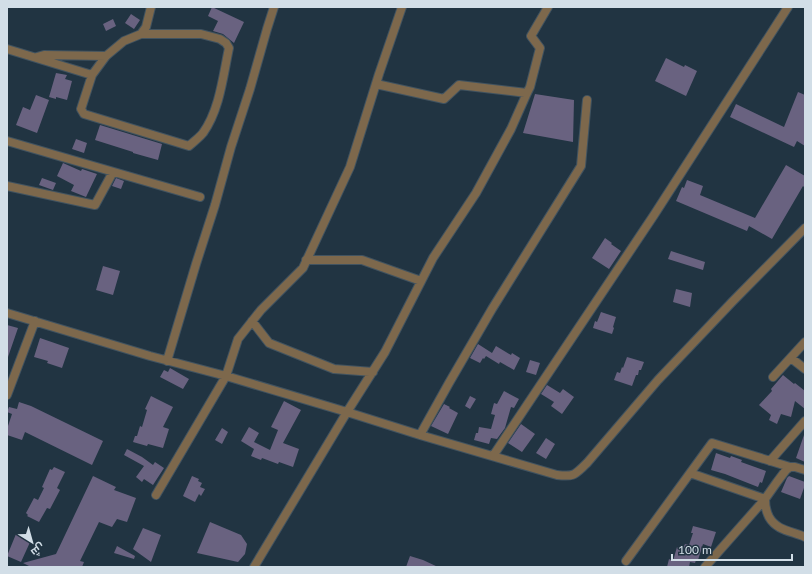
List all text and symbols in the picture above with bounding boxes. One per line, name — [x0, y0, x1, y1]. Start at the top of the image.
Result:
north arrow — [12, 522, 52, 562]
scale bar — [672, 536, 792, 562]
text: ش — [28, 540, 48, 560]
text: 100 m — [678, 542, 712, 557]

